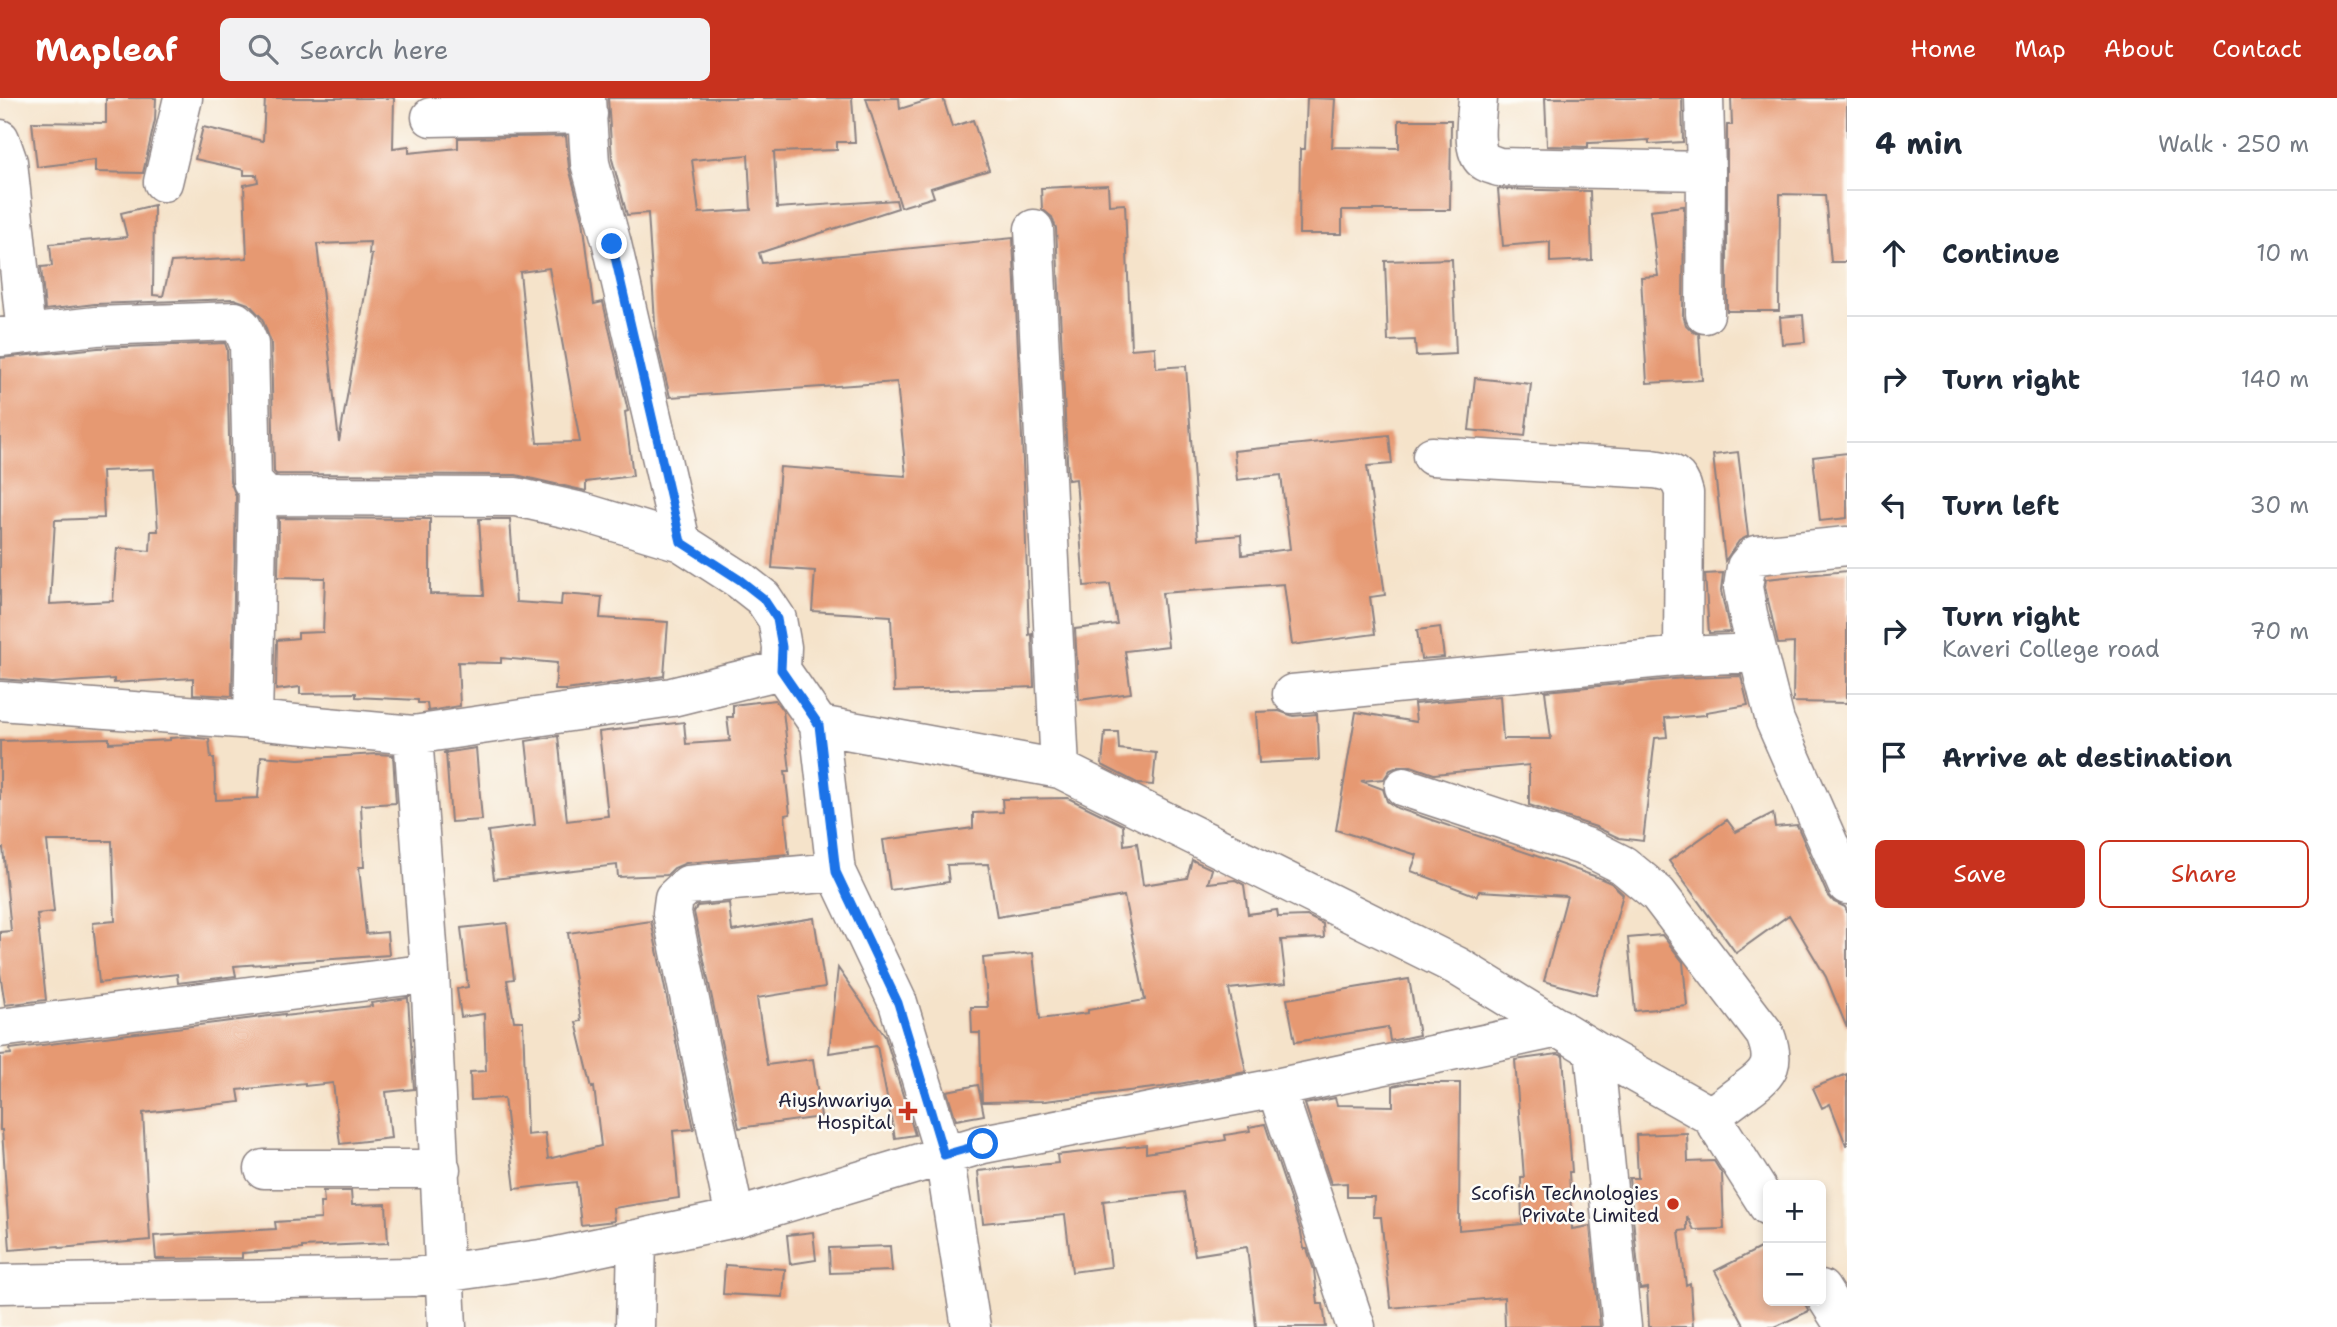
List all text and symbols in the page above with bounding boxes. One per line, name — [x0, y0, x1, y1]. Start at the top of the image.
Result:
search box — [220, 18, 710, 81]
text: Mapleaf — [35, 27, 178, 72]
icon: search — [244, 30, 282, 68]
text: Search here — [300, 32, 448, 67]
text: Home — [1910, 33, 1976, 65]
text: Map — [2014, 33, 2066, 65]
text: About — [2104, 33, 2174, 65]
text: Contact — [2212, 33, 2302, 65]
text: 4 min — [1875, 123, 1962, 164]
text: Walk · 250 m — [2158, 129, 2309, 159]
route end — [596, 228, 627, 259]
icon: ahead — [1875, 234, 1913, 272]
text: Continue — [1942, 236, 2060, 271]
text: 10 m — [2256, 238, 2309, 268]
icon: right — [1875, 360, 1913, 398]
text: Turn right — [1942, 362, 2080, 397]
text: 140 m — [2241, 364, 2309, 394]
icon: left — [1875, 486, 1913, 524]
text: Turn left — [1942, 488, 2059, 523]
text: 30 m — [2250, 490, 2309, 520]
text: Turn right — [1942, 599, 2080, 634]
icon: right — [1875, 612, 1913, 650]
text: 70 m — [2250, 616, 2309, 646]
text: Kaveri College road — [1942, 634, 2160, 664]
icon: arrive — [1875, 738, 1913, 776]
text: Arrive at destination — [1942, 740, 2232, 775]
button: Save — [1875, 840, 2085, 908]
button: Share — [2099, 840, 2309, 908]
place label: Aiyshwariya Hospital — [778, 1088, 892, 1135]
marker: Aiyshwariya Hospital — [898, 1101, 918, 1121]
route start — [967, 1128, 998, 1159]
map controls — [1763, 1180, 1826, 1306]
button: + — [1763, 1180, 1826, 1243]
place label: Scofish Technologies Private Limited — [1471, 1181, 1659, 1228]
marker: Scofish Technologies Private Limited — [1665, 1196, 1681, 1212]
button: − — [1763, 1243, 1826, 1306]

